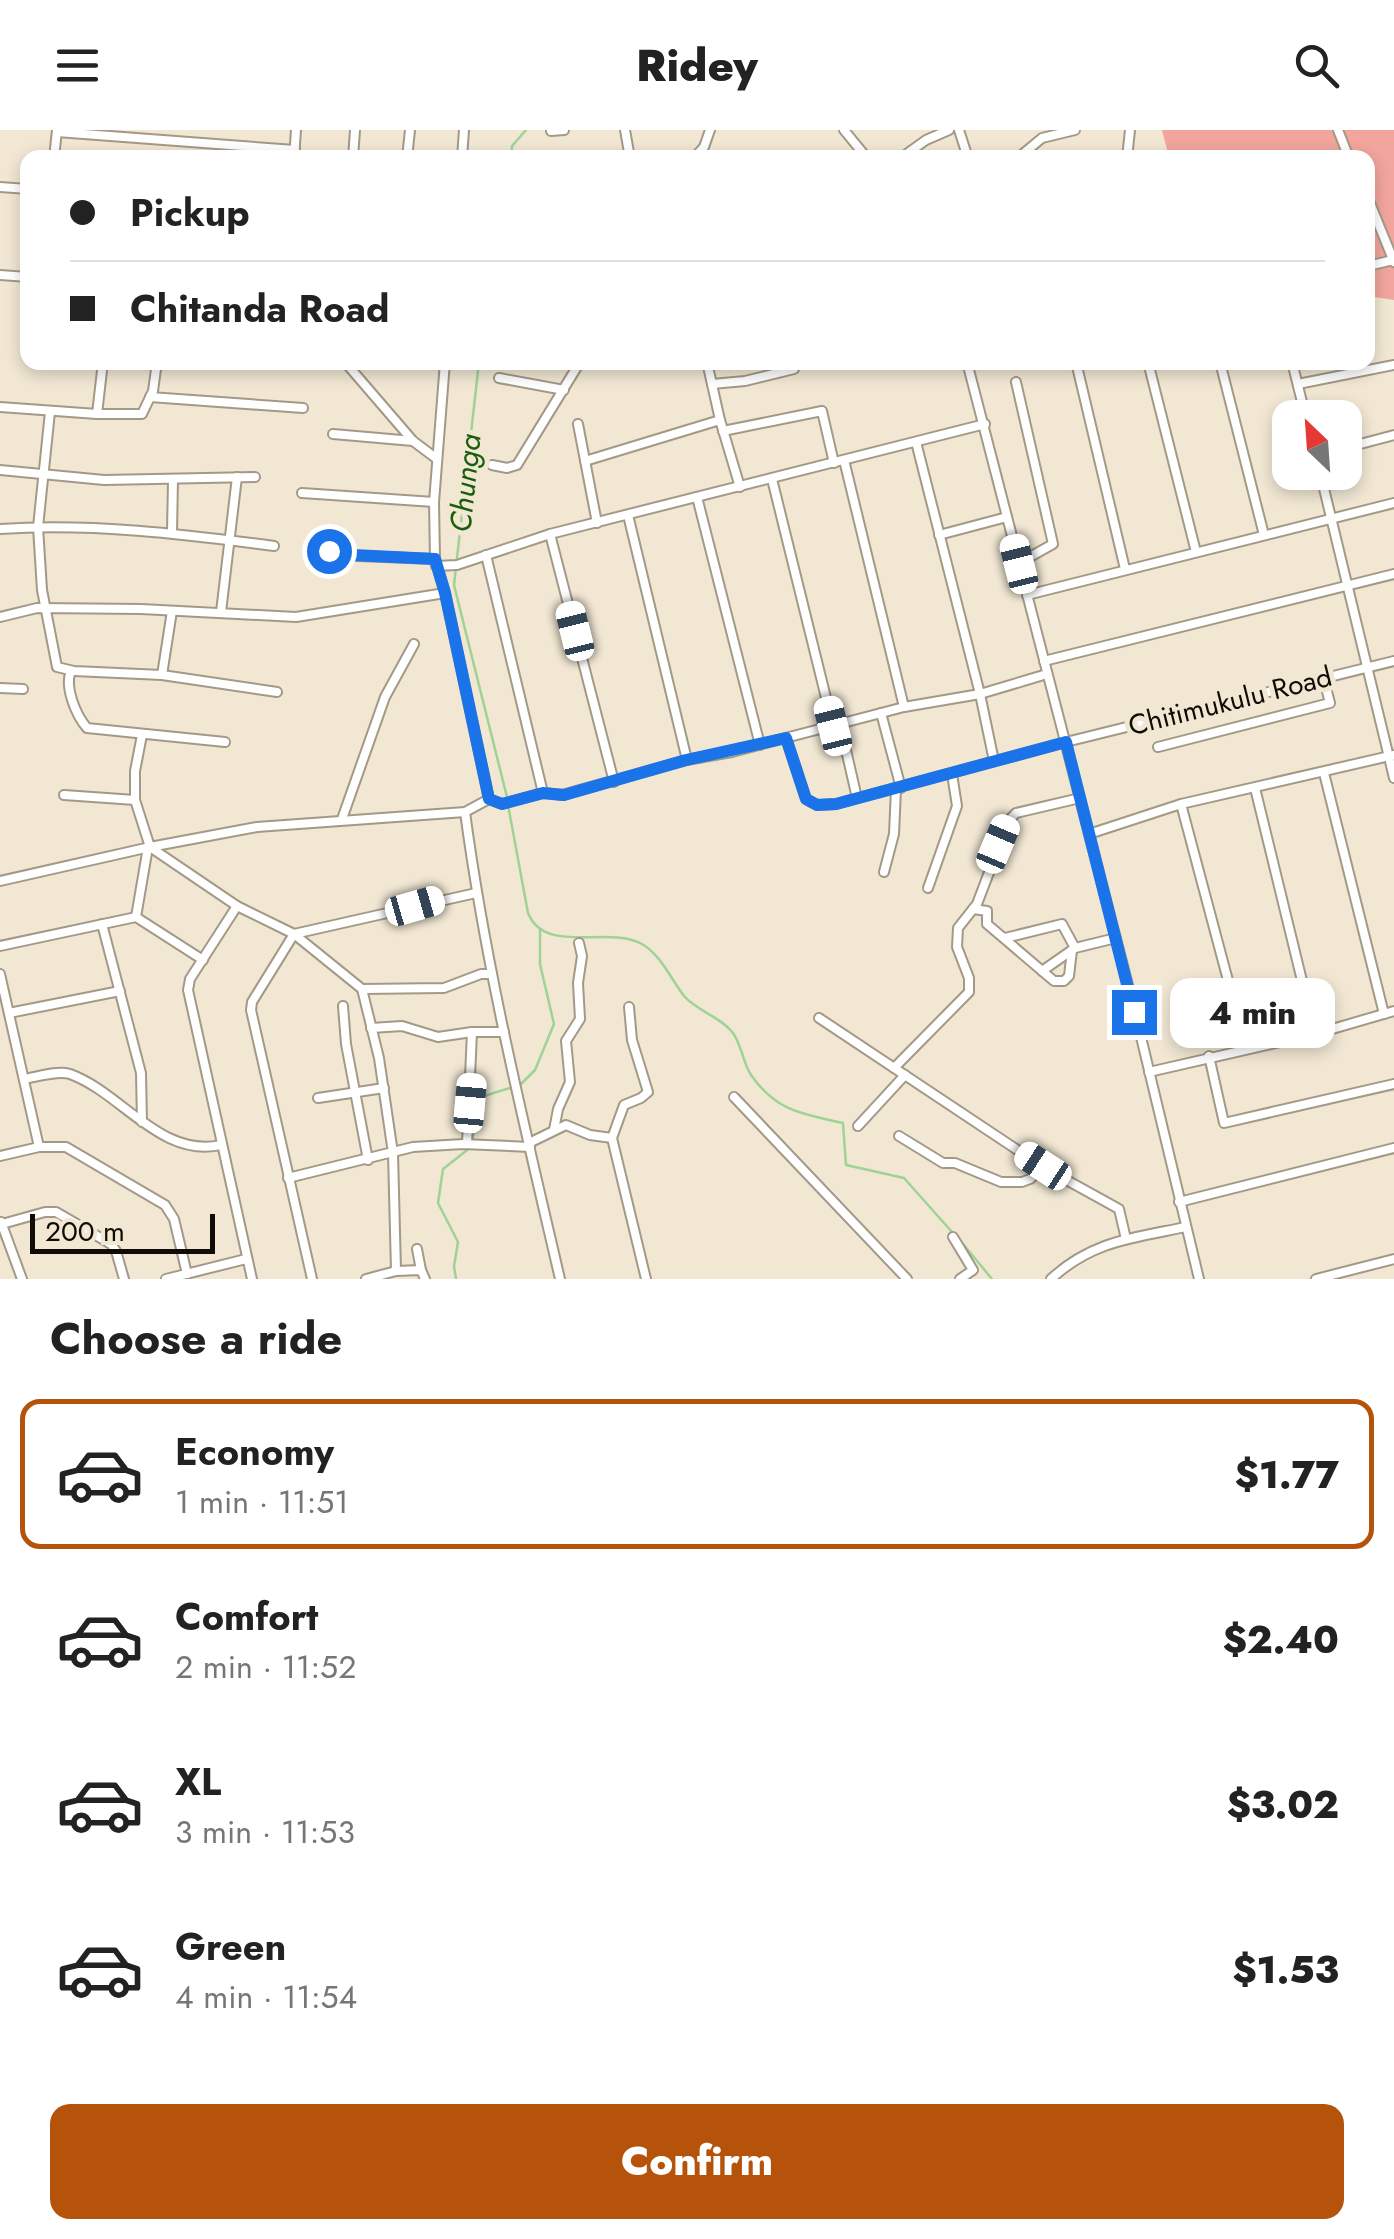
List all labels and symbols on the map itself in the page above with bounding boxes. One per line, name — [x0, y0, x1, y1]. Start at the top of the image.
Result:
north arrow — [1272, 400, 1362, 490]
water label: Chunga — [438, 431, 492, 534]
route start — [307, 529, 352, 574]
car — [997, 531, 1041, 597]
car — [553, 598, 597, 664]
street label: Chitimukulu Road — [1124, 656, 1336, 746]
car — [811, 693, 855, 759]
car — [972, 811, 1024, 877]
car — [382, 883, 448, 929]
callout: 4 min — [1169, 977, 1334, 1047]
route end — [1112, 990, 1157, 1035]
car — [452, 1072, 488, 1134]
car — [1010, 1137, 1076, 1195]
scale bar — [30, 1209, 215, 1254]

